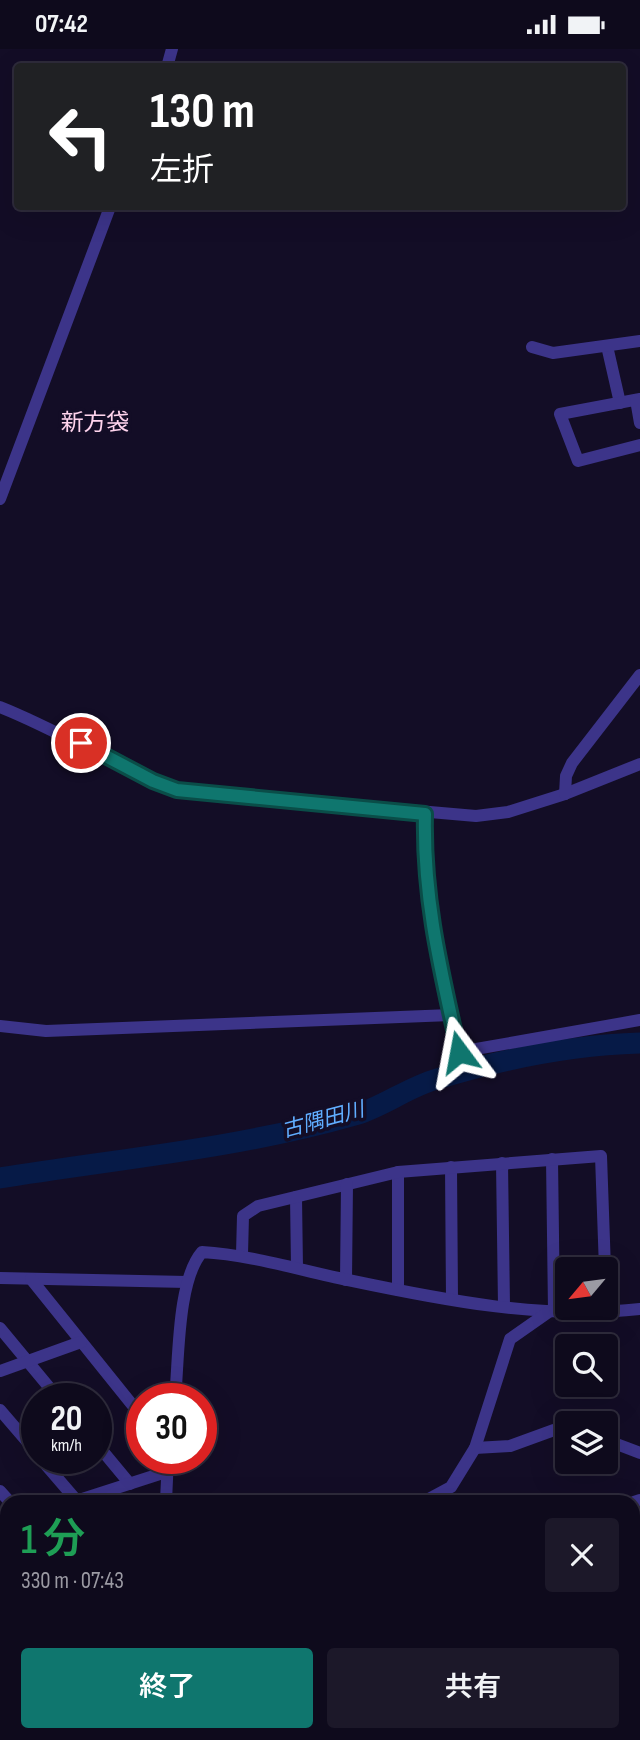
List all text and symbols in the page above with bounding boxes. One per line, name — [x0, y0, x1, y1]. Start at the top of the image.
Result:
text: 07:42 — [35, 9, 88, 40]
text: 130 m — [150, 83, 255, 142]
icon: left — [35, 91, 126, 182]
text: 左折 — [150, 151, 214, 190]
district label: 新方袋 — [61, 409, 130, 437]
pin — [51, 713, 111, 773]
icon: arrive — [62, 724, 100, 762]
position arrow — [422, 1015, 496, 1089]
water label: 古隅田川 — [279, 1097, 369, 1143]
north arrow — [555, 1257, 618, 1319]
map controls — [555, 1257, 618, 1474]
button: search — [555, 1334, 618, 1397]
speed limit sign: 30 — [126, 1383, 217, 1474]
text: 20 — [51, 1398, 83, 1441]
button: layers — [555, 1411, 618, 1474]
text: km/h — [51, 1435, 82, 1456]
text: 1 分 — [21, 1515, 85, 1566]
button: close — [545, 1518, 619, 1592]
text: 330 m · 07:43 — [21, 1567, 124, 1595]
button: 終了 — [21, 1648, 313, 1728]
button: 共有 — [327, 1648, 619, 1728]

